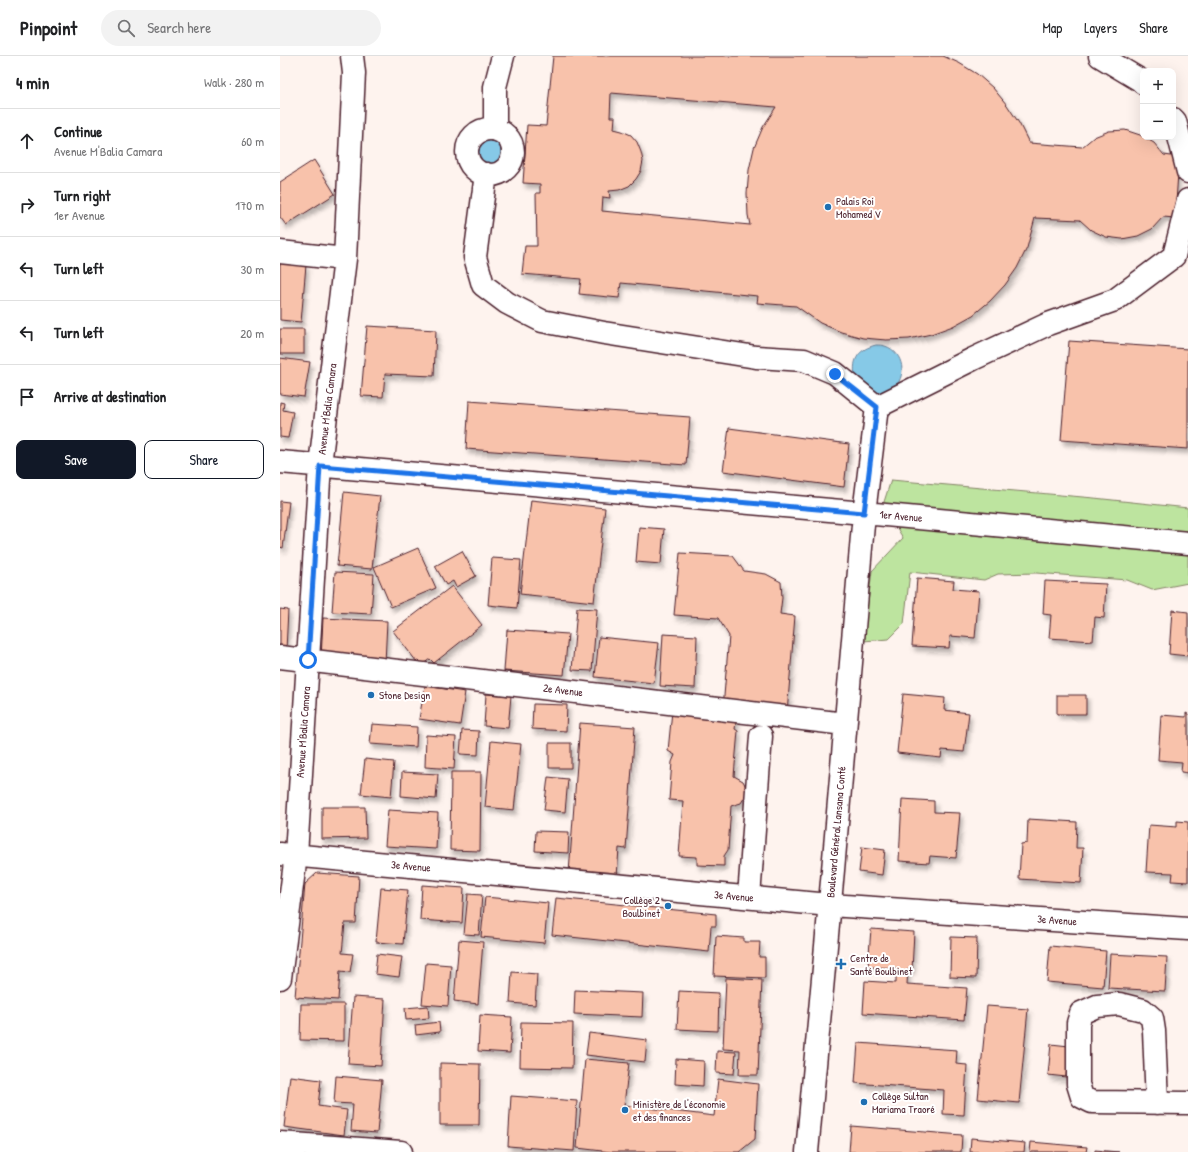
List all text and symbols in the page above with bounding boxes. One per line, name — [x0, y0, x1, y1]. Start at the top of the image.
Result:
search box — [101, 10, 381, 46]
text: Pinpoint — [20, 15, 77, 41]
icon: search — [115, 17, 137, 39]
text: Search here — [147, 17, 211, 38]
text: Map — [1042, 18, 1062, 37]
text: Layers — [1084, 18, 1117, 37]
text: Share — [1139, 18, 1168, 37]
map controls — [1140, 68, 1176, 140]
button: + — [1140, 68, 1176, 104]
text: 4 min — [16, 71, 49, 94]
text: Walk · 280 m — [204, 73, 264, 91]
button: − — [1140, 104, 1176, 140]
text: Continue — [54, 121, 102, 142]
icon: ahead — [16, 130, 38, 152]
text: 60 m — [241, 132, 264, 150]
text: Avenue M'Balia Camara — [54, 142, 162, 160]
text: Turn right — [54, 185, 110, 206]
icon: right — [16, 194, 38, 216]
place label: Palais Roi Mohamed V — [836, 194, 882, 221]
text: 170 m — [235, 196, 264, 214]
marker: Palais Roi Mohamed V — [823, 202, 833, 212]
text: 1er Avenue — [54, 206, 105, 224]
icon: left — [16, 258, 38, 280]
text: Turn left — [54, 258, 104, 279]
text: 30 m — [241, 260, 264, 278]
icon: left — [16, 322, 38, 344]
text: Turn left — [54, 322, 104, 343]
text: 20 m — [240, 324, 264, 342]
street label: Avenue M'Balia Camara — [314, 362, 340, 455]
route end — [826, 365, 844, 383]
icon: arrive — [16, 386, 38, 408]
text: Arrive at destination — [54, 386, 166, 407]
button: Save — [16, 440, 136, 479]
button: Share — [144, 440, 264, 479]
street label: 1er Avenue — [879, 507, 924, 525]
route start — [299, 651, 317, 669]
street label: 2e Avenue — [542, 681, 584, 699]
street label: Avenue M'Balia Camara — [293, 685, 313, 778]
place label: Stone Design — [379, 688, 430, 702]
marker: Stone Design — [366, 690, 376, 700]
street label: Boulevard Général Lansana Conté — [823, 765, 849, 898]
street label: 3e Avenue — [391, 857, 432, 875]
street label: 3e Avenue — [714, 887, 755, 905]
place label: Collège 2 Boulbinet — [623, 893, 660, 920]
marker: Collège 2 Boulbinet — [663, 901, 673, 911]
street label: 3e Avenue — [1037, 912, 1078, 928]
place label: Centre de Santé Boulbinet — [850, 951, 913, 978]
marker: Centre de Santé Boulbinet — [835, 958, 847, 970]
place label: Collège Sultan Mariama Traoré — [872, 1089, 936, 1116]
place label: Ministère de l'économie et des finances — [633, 1097, 726, 1124]
marker: Collège Sultan Mariama Traoré — [859, 1097, 869, 1107]
marker: Ministère de l'économie et des finances — [620, 1105, 630, 1115]

